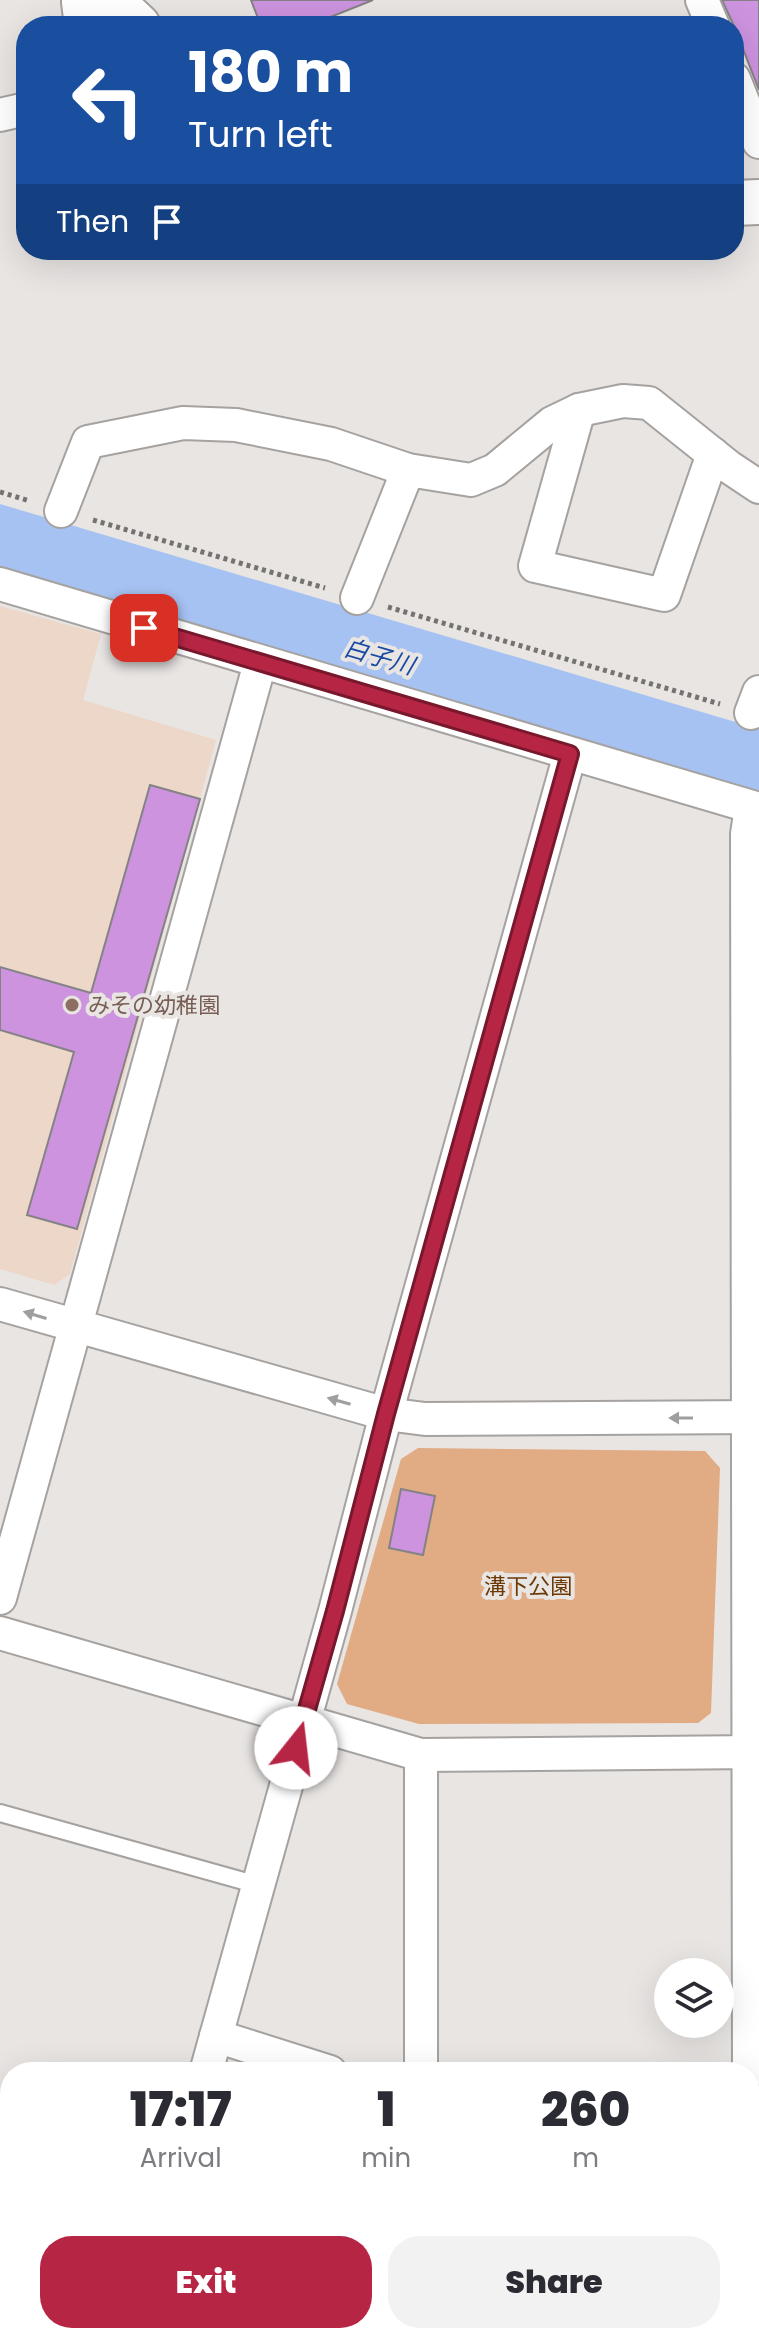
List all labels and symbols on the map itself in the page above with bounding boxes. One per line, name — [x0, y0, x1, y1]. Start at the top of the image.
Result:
pin — [110, 594, 178, 662]
water label: 白子川 — [340, 631, 421, 683]
place label: みその幼稚園 — [88, 990, 220, 1021]
marker: みその幼稚園 — [63, 996, 81, 1014]
one-way arrow — [23, 1308, 47, 1321]
one-way arrow — [327, 1394, 351, 1407]
one-way arrow — [668, 1412, 693, 1424]
park label: 溝下公園 — [484, 1571, 572, 1602]
position arrow — [254, 1706, 338, 1790]

